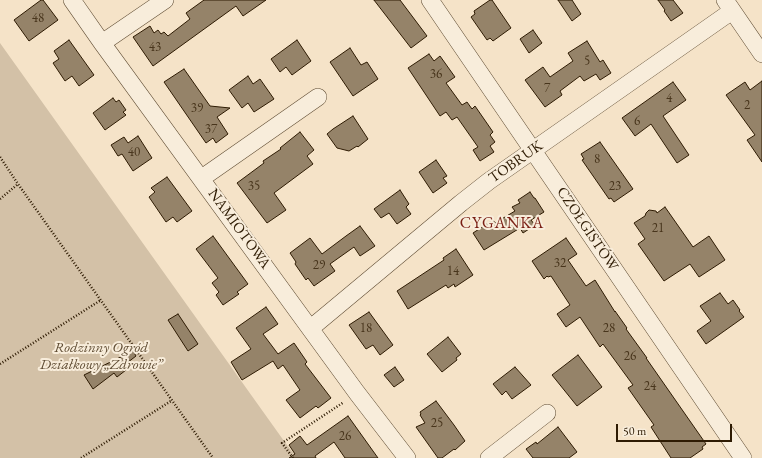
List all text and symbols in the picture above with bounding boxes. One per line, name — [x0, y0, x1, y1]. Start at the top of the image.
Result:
house number: 48 — [32, 10, 44, 26]
house number: 43 — [149, 39, 161, 55]
house number: 5 — [584, 53, 590, 69]
house number: 36 — [430, 66, 442, 82]
house number: 7 — [544, 80, 550, 96]
house number: 4 — [666, 90, 672, 106]
house number: 2 — [744, 97, 750, 113]
house number: 39 — [191, 100, 203, 116]
house number: 6 — [634, 113, 640, 129]
house number: 37 — [205, 121, 217, 137]
street label: TOBRUK — [485, 137, 547, 187]
house number: 40 — [128, 144, 140, 160]
house number: 8 — [594, 151, 600, 167]
house number: 35 — [248, 178, 260, 194]
house number: 23 — [609, 178, 621, 194]
street label: CZOŁGISTÓW — [552, 184, 622, 274]
street label: NAMIOTOWA — [204, 185, 274, 273]
district label: CYGANKA — [460, 214, 544, 234]
house number: 21 — [652, 220, 664, 236]
house number: 32 — [554, 255, 566, 271]
house number: 29 — [313, 257, 325, 273]
house number: 14 — [447, 263, 459, 279]
house number: 18 — [360, 320, 372, 336]
house number: 28 — [603, 320, 615, 336]
park label: Rodzinny Ogród Działkowy „Zdrowie” — [40, 339, 162, 374]
house number: 26 — [624, 348, 636, 364]
house number: 24 — [644, 378, 656, 394]
house number: 25 — [431, 415, 443, 431]
scale bar — [618, 416, 734, 442]
text: 50 m — [623, 423, 646, 439]
house number: 26 — [339, 428, 351, 444]

